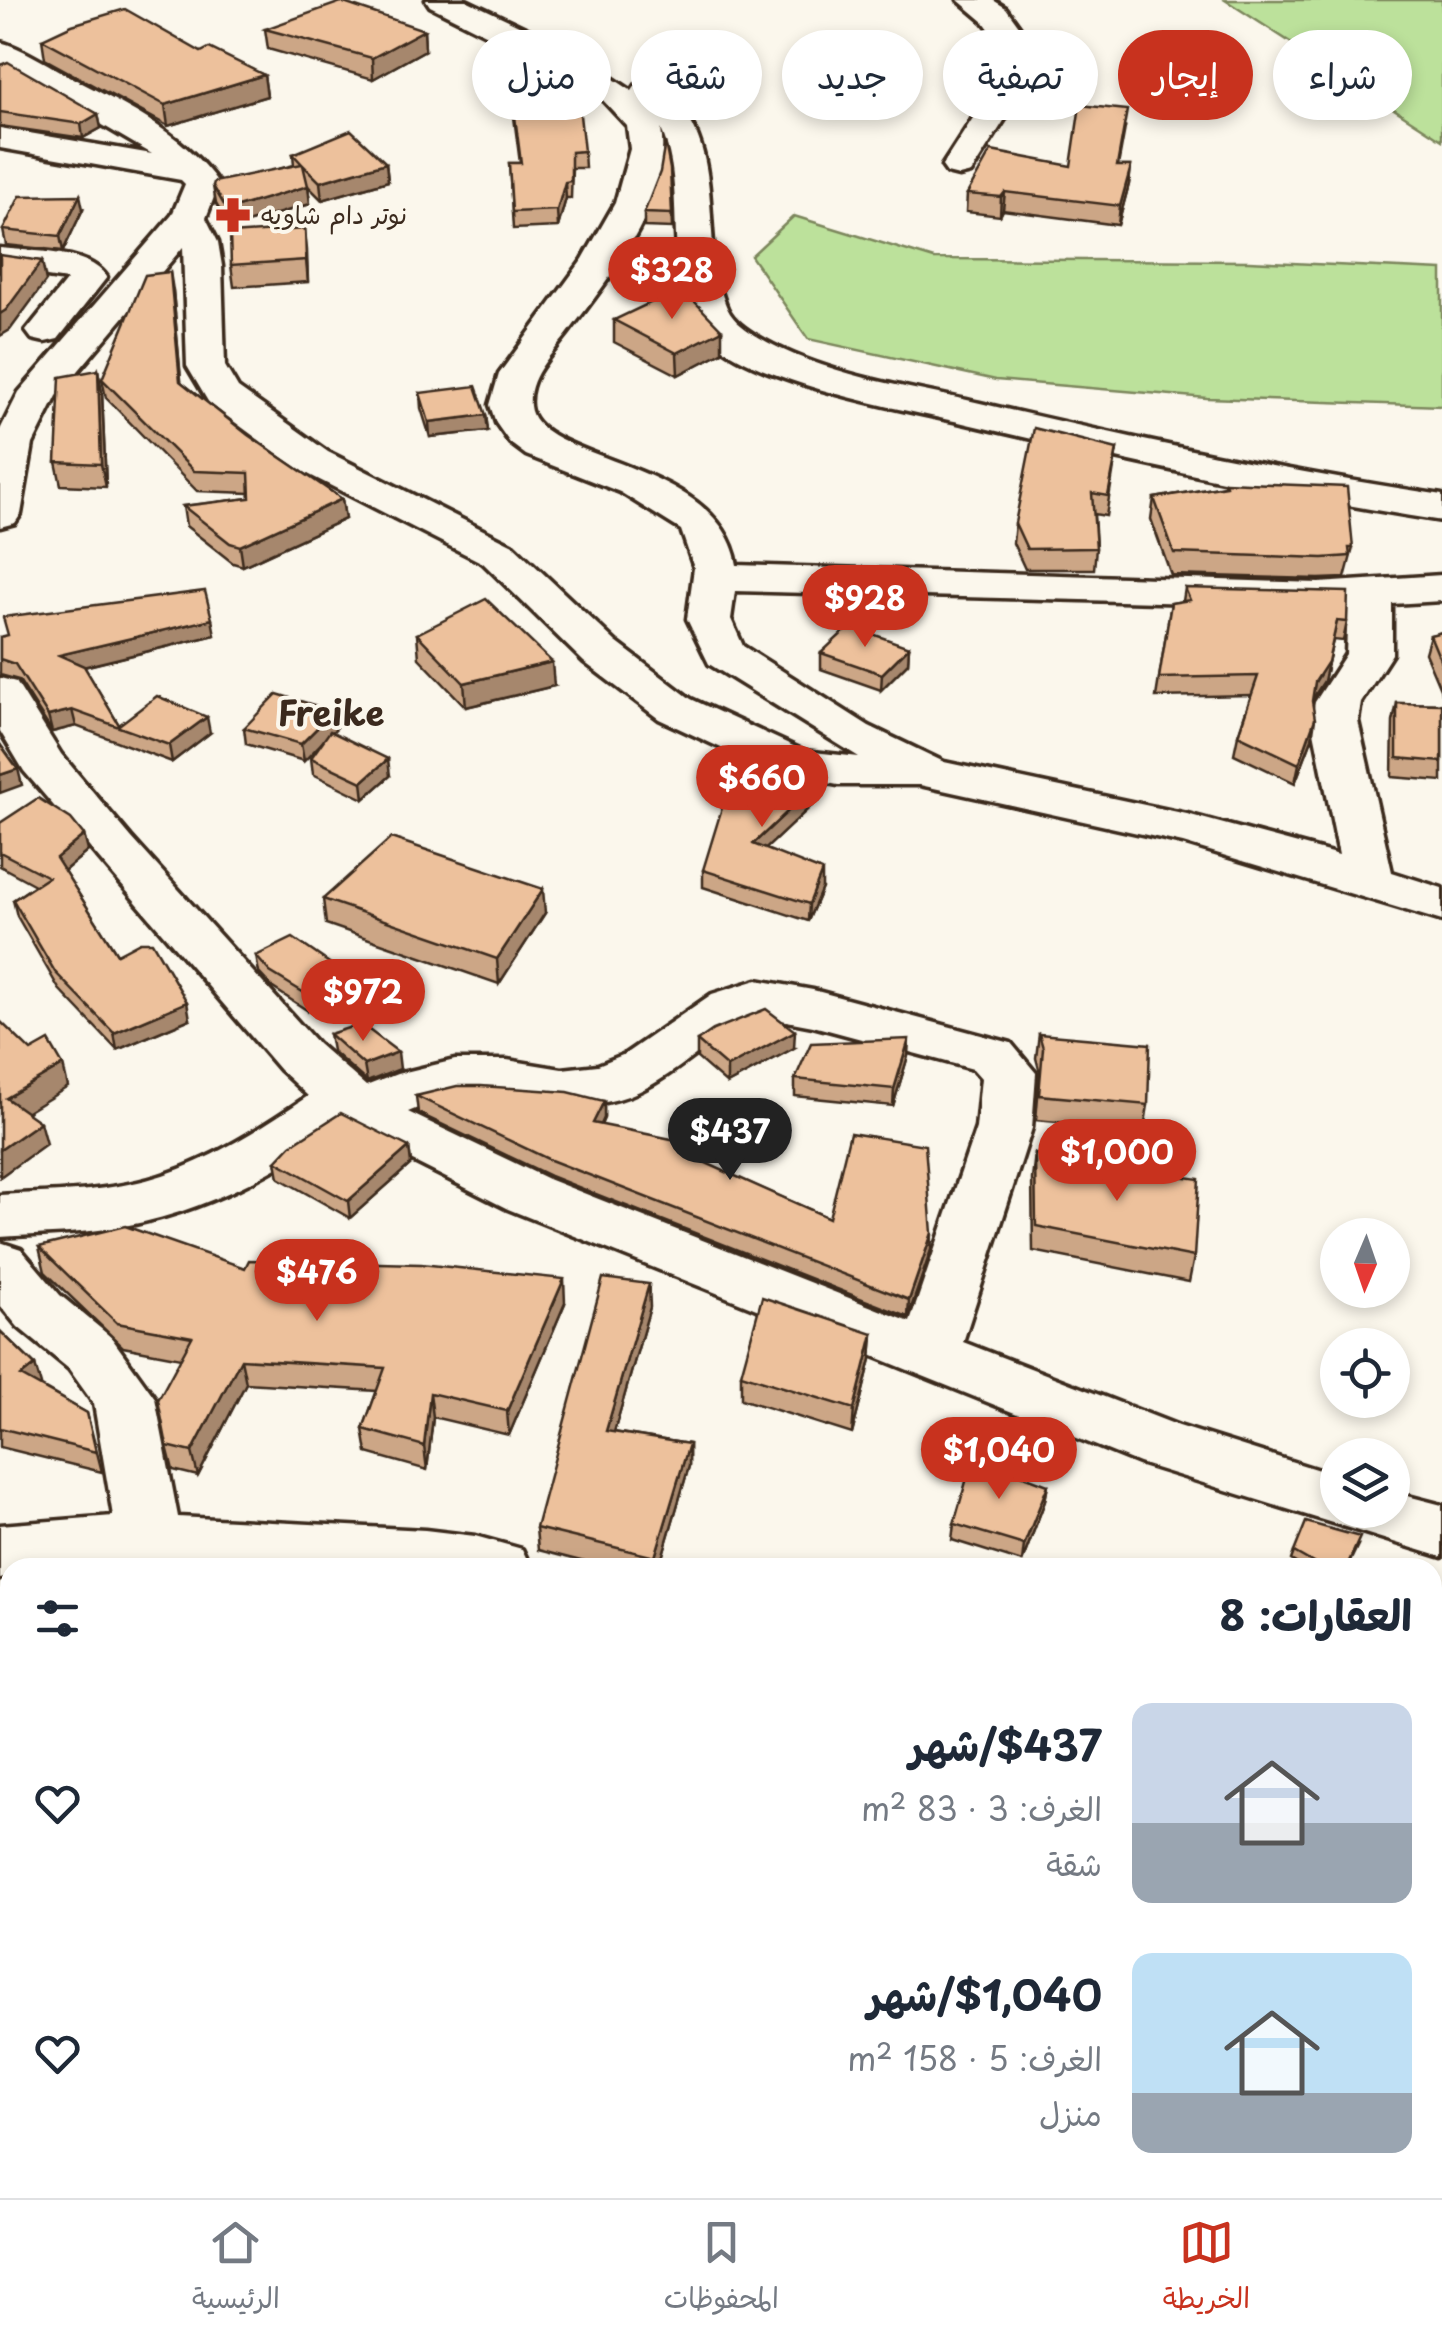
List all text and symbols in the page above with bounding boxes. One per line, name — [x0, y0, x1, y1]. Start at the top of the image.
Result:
chip: منزل — [472, 30, 611, 120]
chip: شقة — [631, 30, 762, 120]
chip: جديد — [782, 30, 923, 120]
chip: تصفية — [943, 30, 1098, 120]
chip: إيجار — [1118, 30, 1253, 120]
chip: شراء — [1273, 30, 1412, 120]
place label: نوتر دام شاويه — [261, 195, 407, 235]
pharmacy icon: نوتر دام شاويه — [214, 196, 252, 234]
pin: $328 — [613, 237, 731, 322]
text: $328 — [630, 245, 714, 293]
pin: $928 — [806, 565, 924, 650]
text: $928 — [824, 573, 906, 621]
district label: Freike — [278, 685, 384, 738]
pin: $660 — [703, 745, 821, 830]
text: $660 — [718, 753, 806, 801]
pin: $972 — [304, 959, 422, 1044]
text: $972 — [323, 967, 403, 1015]
pin: $437 — [671, 1098, 789, 1183]
text: $437 — [690, 1106, 770, 1154]
pin: $1,000 — [1036, 1119, 1198, 1204]
text: $1,000 — [1060, 1127, 1174, 1175]
north arrow — [1320, 1218, 1410, 1308]
map controls — [1320, 1218, 1410, 1528]
pin: $476 — [258, 1239, 376, 1324]
text: $476 — [276, 1247, 358, 1295]
button: locate — [1320, 1328, 1410, 1418]
pin: $1,040 — [918, 1417, 1080, 1502]
text: $1,040 — [943, 1425, 1055, 1473]
button: layers — [1320, 1438, 1410, 1528]
text: العقارات: 8 — [1219, 1582, 1412, 1645]
icon: filters — [30, 1591, 85, 1646]
text: $437/شهر — [909, 1712, 1102, 1775]
icon: home — [1212, 1743, 1332, 1863]
icon: heart — [30, 1776, 85, 1831]
text: الغرف: 3 · 83 m² — [861, 1784, 1102, 1832]
text: شقة — [1046, 1839, 1102, 1887]
text: $1,040/شهر — [868, 1962, 1102, 2025]
icon: home — [1212, 1993, 1332, 2113]
icon: heart — [30, 2026, 85, 2081]
text: الغرف: 5 · 158 m² — [847, 2034, 1102, 2082]
text: منزل — [1039, 2089, 1102, 2137]
tab: الرئيسية — [192, 2215, 280, 2323]
tab: المحفوظات — [664, 2215, 779, 2323]
tab: الخريطة — [1163, 2215, 1250, 2323]

